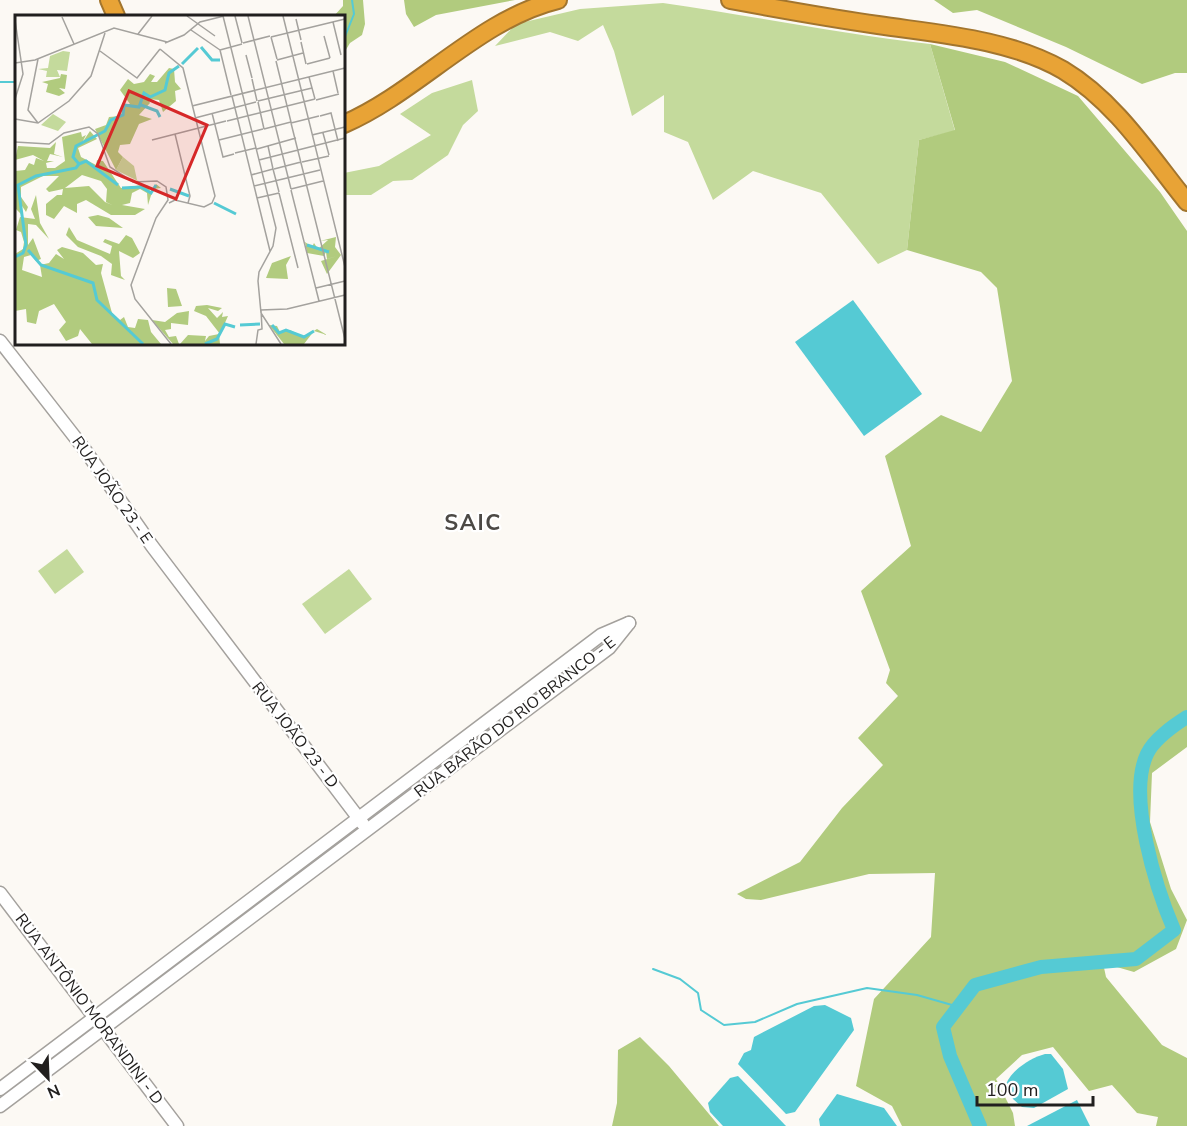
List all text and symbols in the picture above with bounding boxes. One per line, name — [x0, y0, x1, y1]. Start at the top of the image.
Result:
inset map — [15, 15, 345, 345]
street label: RUA JOÃO 23 - E — [67, 432, 157, 548]
district label: SAIC — [444, 508, 502, 538]
street label: RUA BARÃO DO RIO BRANCO - E — [410, 631, 620, 803]
street label: RUA JOÃO 23 - D — [247, 677, 343, 793]
street label: RUA ANTÔNIO MORANDINI - D — [11, 910, 167, 1108]
north arrow — [18, 1048, 78, 1108]
scale bar — [977, 1069, 1092, 1107]
text: 100 m — [986, 1078, 1038, 1102]

